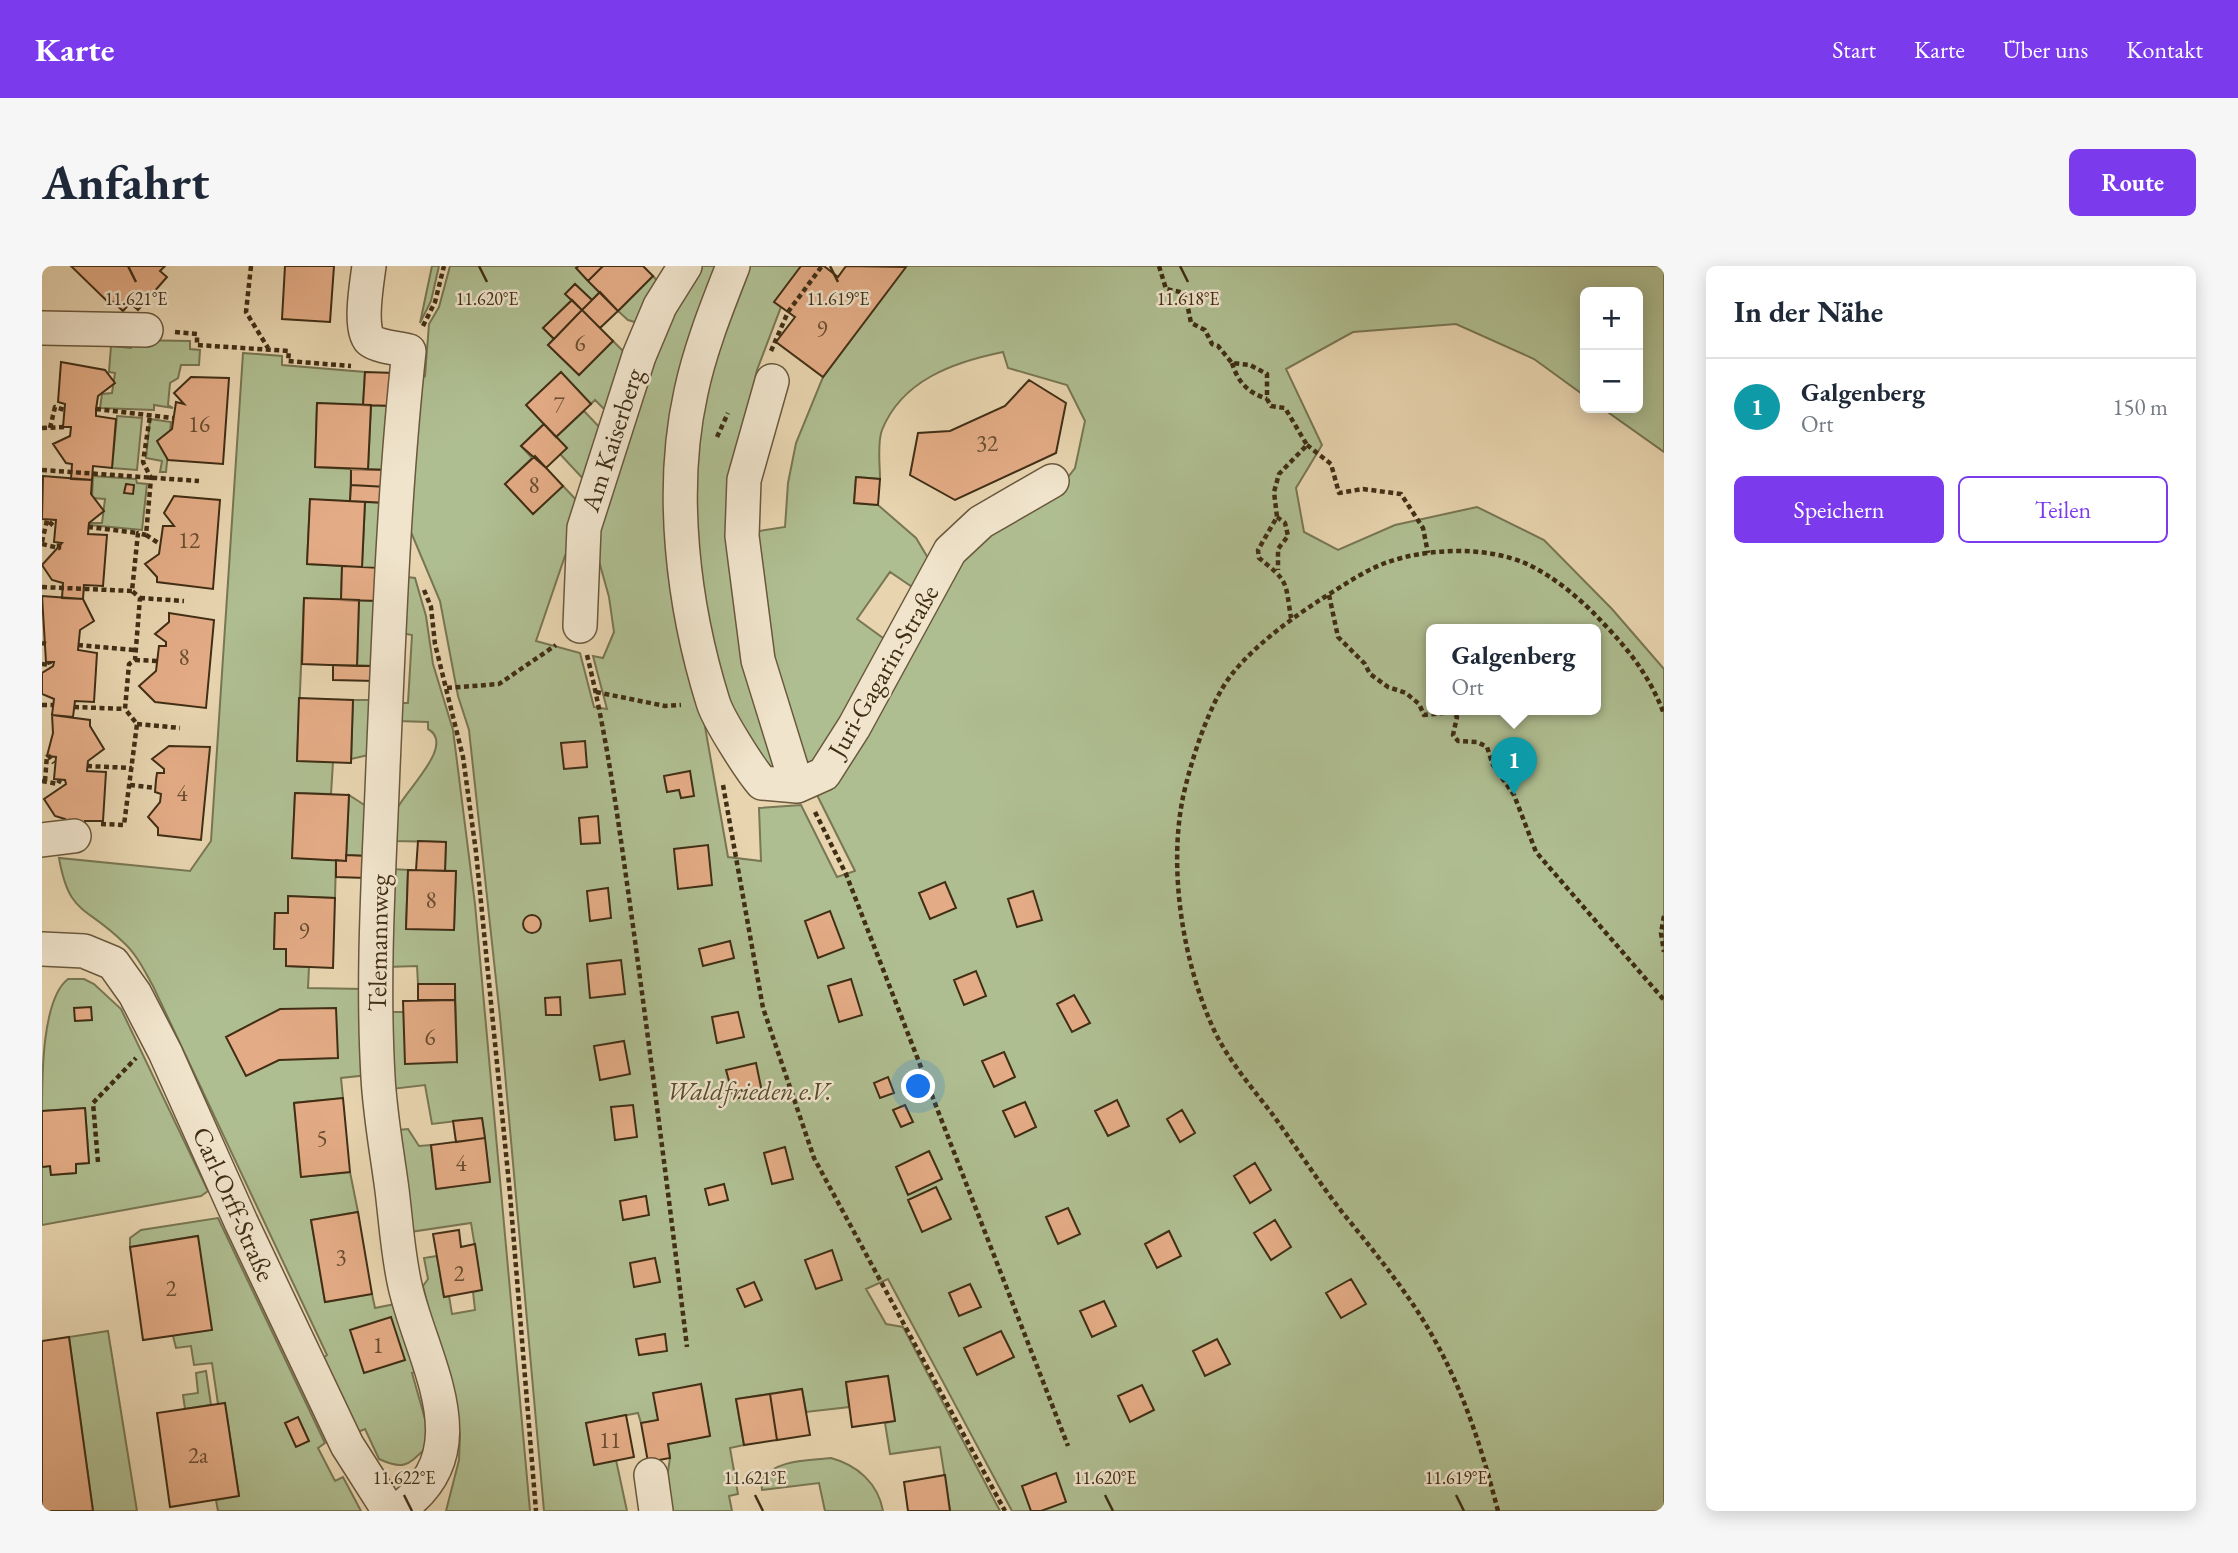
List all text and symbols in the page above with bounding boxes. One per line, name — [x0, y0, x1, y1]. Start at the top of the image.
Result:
text: Karte — [35, 28, 114, 71]
text: Start — [1832, 34, 1876, 65]
text: Karte — [1914, 34, 1965, 65]
text: Über uns — [2003, 34, 2088, 65]
text: Kontakt — [2126, 34, 2203, 65]
button: Route — [2069, 149, 2196, 216]
text: Anfahrt — [42, 150, 209, 214]
text: 11.621°E — [105, 287, 167, 310]
text: 11.620°E — [456, 287, 518, 310]
text: 11.619°E — [807, 287, 869, 310]
text: 11.618°E — [1157, 287, 1219, 310]
map controls — [1580, 287, 1643, 413]
button: + — [1580, 287, 1643, 350]
text: In der Nähe — [1734, 292, 1883, 331]
house number: 9 — [816, 314, 828, 344]
house number: 6 — [574, 328, 586, 358]
button: − — [1580, 350, 1643, 413]
street label: Am Kaiserberg — [573, 363, 651, 517]
text: Galgenberg — [1801, 375, 1925, 409]
house number: 7 — [553, 390, 565, 420]
text: 1 — [1751, 392, 1763, 422]
text: 150 m — [2112, 392, 2168, 422]
house number: 16 — [188, 409, 210, 439]
text: Ort — [1801, 409, 1833, 439]
house number: 32 — [976, 428, 998, 458]
house number: 8 — [528, 470, 540, 500]
button: Speichern — [1734, 476, 1944, 543]
button: Teilen — [1958, 476, 2168, 543]
house number: 12 — [178, 525, 200, 555]
street label: Juri-Gagarin-Straße — [819, 578, 946, 765]
popup — [1426, 624, 1601, 715]
text: Galgenberg — [1451, 638, 1576, 672]
house number: 8 — [178, 642, 190, 672]
text: Ort — [1451, 672, 1484, 702]
pin: 1 — [1491, 737, 1537, 795]
house number: 4 — [176, 778, 188, 808]
street label: Telemannweg — [360, 873, 396, 1012]
house number: 8 — [425, 885, 437, 915]
house number: 9 — [298, 916, 310, 946]
house number: 6 — [424, 1022, 436, 1052]
your location — [901, 1069, 935, 1103]
park label: Waldfrieden e.V. — [666, 1074, 833, 1108]
street label: Carl-Orff-Straße — [185, 1121, 283, 1287]
house number: 5 — [316, 1123, 328, 1153]
house number: 4 — [455, 1148, 467, 1178]
house number: 3 — [335, 1242, 347, 1272]
house number: 2 — [453, 1258, 465, 1288]
house number: 2 — [165, 1273, 177, 1303]
house number: 1 — [372, 1330, 384, 1360]
house number: 11 — [599, 1425, 621, 1455]
house number: 2a — [188, 1440, 209, 1470]
text: 11.622°E — [373, 1466, 435, 1489]
text: 11.621°E — [724, 1466, 786, 1489]
text: 11.620°E — [1074, 1466, 1136, 1489]
text: 11.619°E — [1425, 1466, 1487, 1489]

